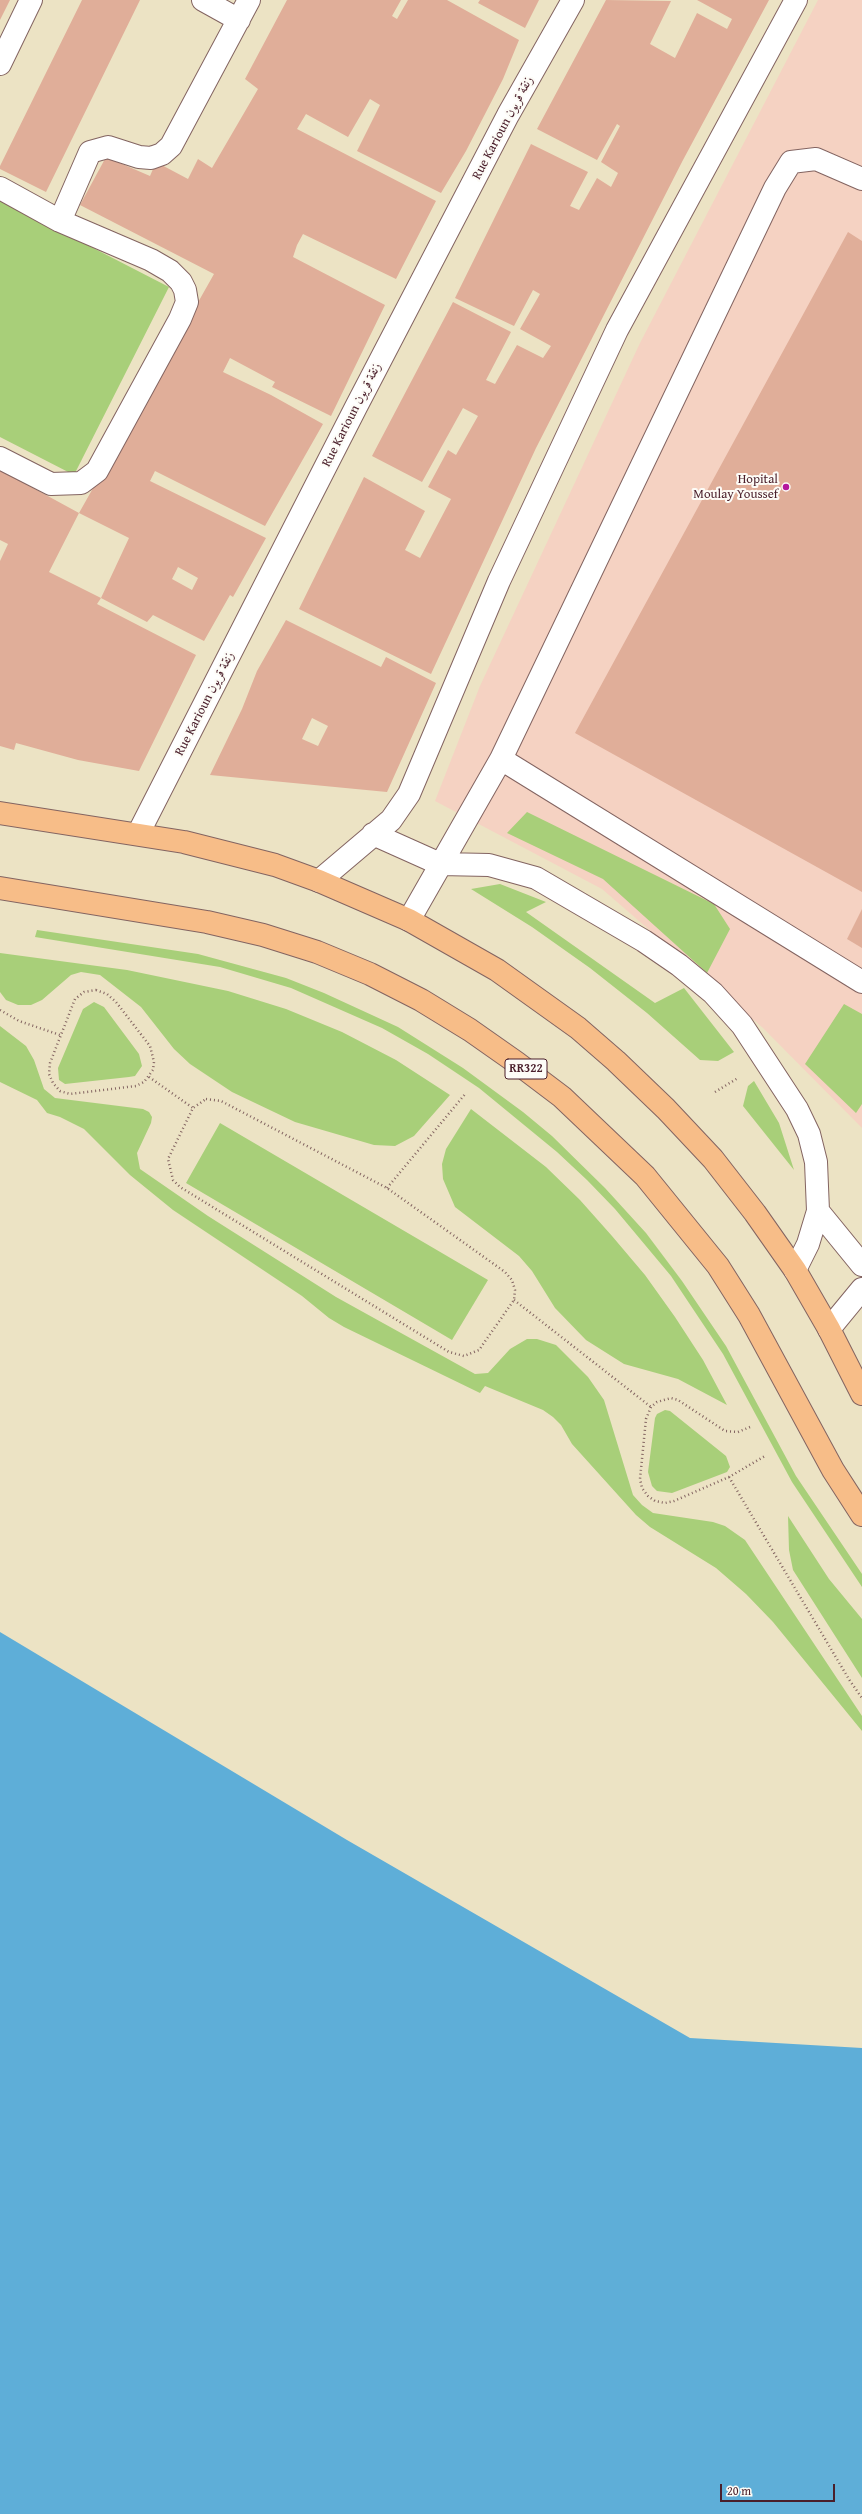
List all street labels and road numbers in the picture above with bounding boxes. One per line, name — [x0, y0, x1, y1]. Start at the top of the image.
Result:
street label: Rue Karioun زنقة قريون — [469, 74, 537, 182]
street label: Rue Karioun زنقة قريون — [319, 360, 385, 470]
street label: Rue Karioun زنقة قريون — [172, 649, 238, 759]
road number: RR322 — [505, 1059, 547, 1079]

